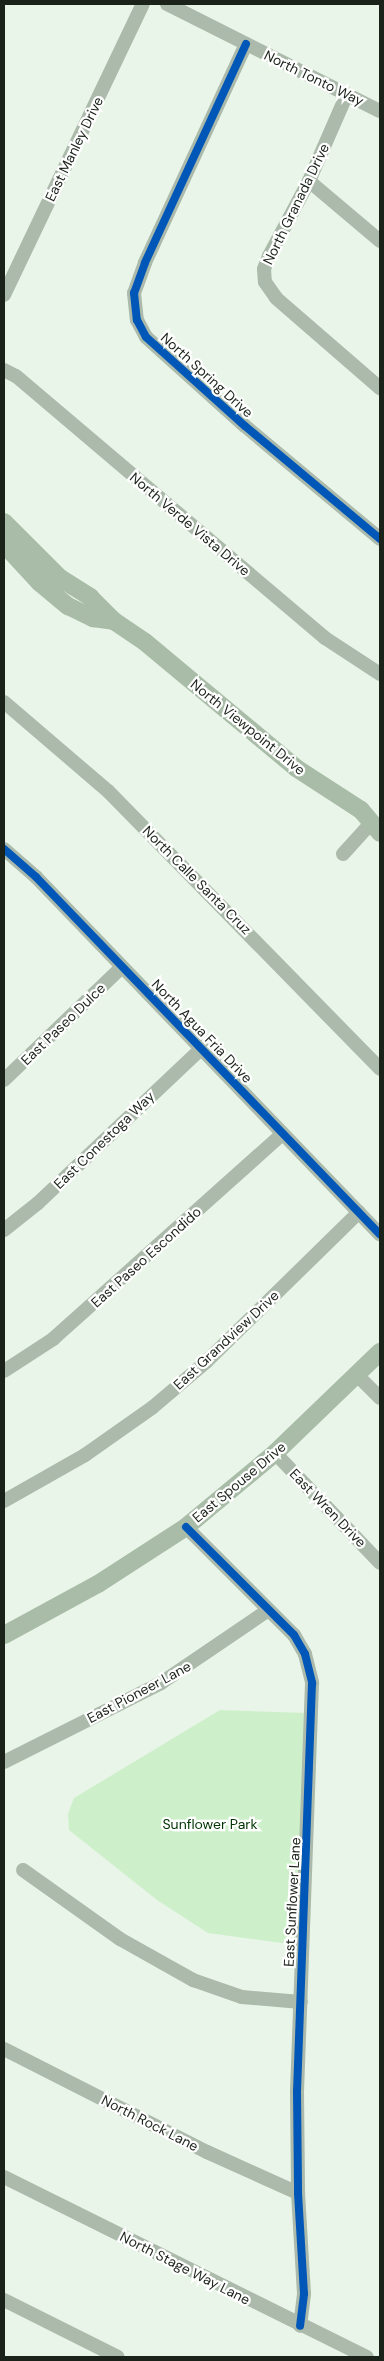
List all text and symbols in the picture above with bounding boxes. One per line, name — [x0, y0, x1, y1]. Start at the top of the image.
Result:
street label: North Tonto Way — [261, 47, 367, 109]
street label: East Manley Drive — [41, 94, 107, 204]
street label: North Granada Drive — [259, 141, 333, 267]
street label: North Spring Drive — [157, 329, 257, 421]
street label: North Verde Vista Drive — [127, 469, 253, 579]
street label: North Viewpoint Drive — [187, 676, 309, 778]
street label: North Calle Santa Cruz — [139, 822, 255, 938]
street label: North Agua Fria Drive — [148, 976, 256, 1086]
street label: East Paseo Dulce — [17, 980, 109, 1068]
street label: East Conestoga Way — [50, 1088, 158, 1192]
street label: East Paseo Escondido — [87, 1203, 205, 1311]
street label: East Grandview Drive — [170, 1287, 282, 1393]
street label: East Spouse Drive — [189, 1438, 289, 1526]
street label: East Wren Drive — [286, 1465, 370, 1551]
street label: East Pioneer Lane — [84, 1658, 194, 1726]
park label: Sunflower Park — [162, 1816, 258, 1832]
street label: East Sunflower Lane — [280, 1837, 304, 1967]
street label: North Rock Lane — [99, 2091, 201, 2155]
street label: North Stage Way Lane — [117, 2228, 253, 2308]

